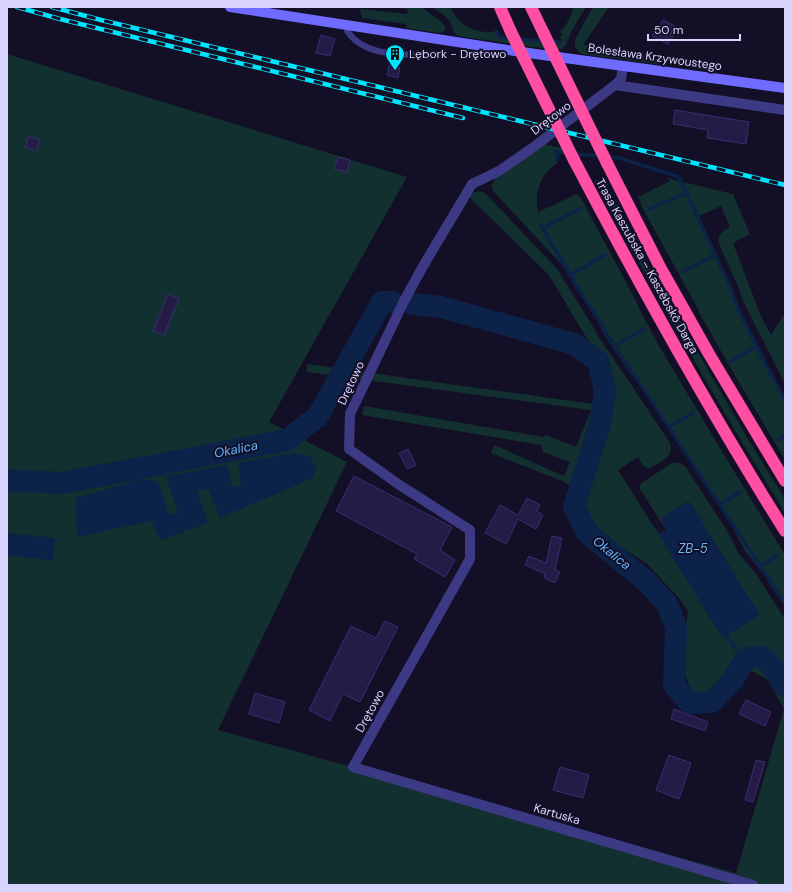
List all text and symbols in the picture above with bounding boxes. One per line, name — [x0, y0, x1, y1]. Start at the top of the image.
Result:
scale bar — [648, 16, 740, 42]
text: 50 m — [654, 22, 683, 38]
street label: Bolesława Krzywoustego — [587, 40, 723, 74]
building icon: Lębork - Drętowo — [384, 43, 406, 71]
place label: Lębork - Drętowo — [409, 46, 506, 62]
street label: Drętowo — [528, 98, 574, 138]
street label: Trasa Kaszubska – Kaszëbskô Darga — [592, 175, 702, 357]
street label: Drętowo — [334, 359, 368, 407]
water label: Okalica — [213, 436, 259, 462]
water label: Okalica — [589, 532, 635, 574]
water label: ZB-5 — [678, 540, 708, 557]
street label: Drętowo — [352, 687, 388, 735]
street label: Kartuska — [532, 800, 582, 828]

